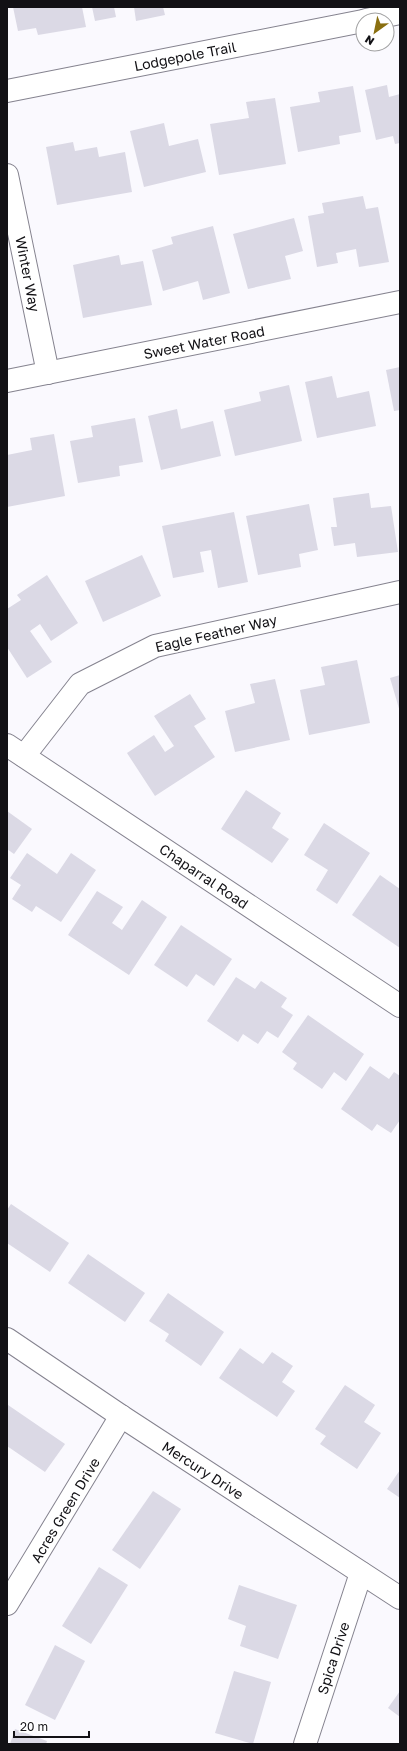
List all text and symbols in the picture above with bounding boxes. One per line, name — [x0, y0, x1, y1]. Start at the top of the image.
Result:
north arrow — [355, 12, 395, 52]
text: N — [362, 33, 376, 49]
street label: Lodgepole Trail — [133, 38, 237, 74]
street label: Winter Way — [12, 235, 44, 313]
street label: Sweet Water Road — [142, 322, 266, 362]
street label: Eagle Feather Way — [153, 611, 279, 655]
street label: Chaparral Road — [156, 840, 252, 912]
street label: Mercury Drive — [159, 1437, 247, 1503]
street label: Acres Green Drive — [27, 1454, 103, 1566]
street label: Spica Drive — [313, 1620, 353, 1696]
scale bar — [14, 1713, 89, 1739]
text: 20 m — [20, 1719, 48, 1734]

